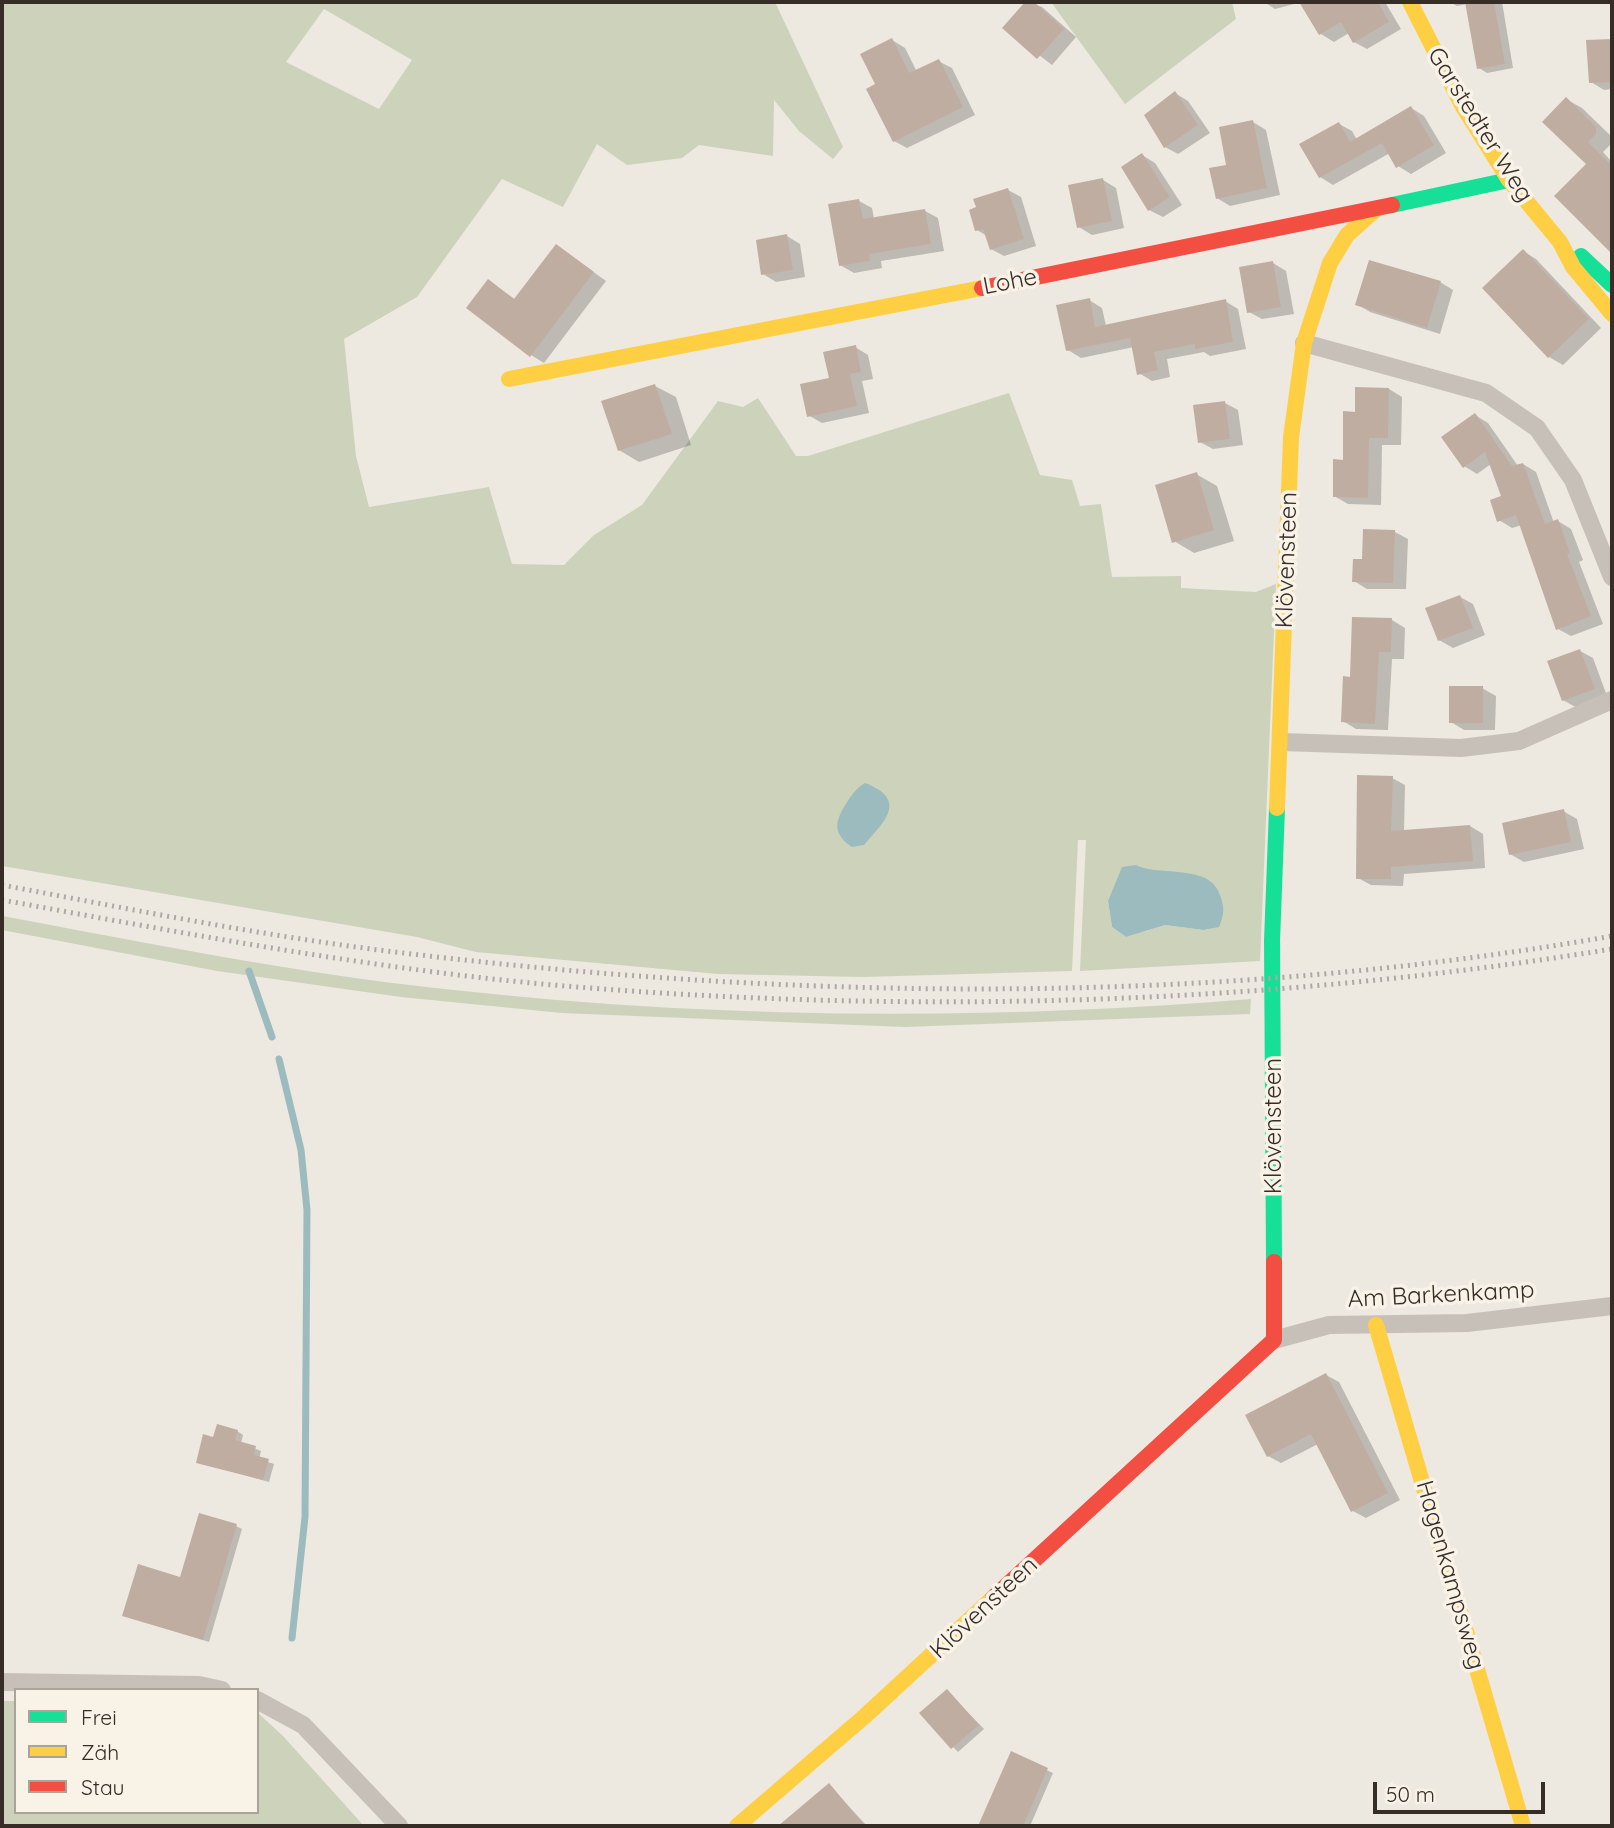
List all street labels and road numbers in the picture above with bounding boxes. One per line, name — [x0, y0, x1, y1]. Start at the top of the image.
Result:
street label: Garstedter Weg — [1421, 42, 1539, 208]
street label: Lohe — [981, 263, 1039, 301]
street label: Klövensteen — [1270, 491, 1304, 629]
street label: Klövensteen — [1260, 1058, 1288, 1194]
street label: Am Barkenkamp — [1347, 1276, 1535, 1314]
street label: Hagenkampsweg — [1409, 1477, 1491, 1673]
street label: Klövensteen — [924, 1551, 1044, 1665]

